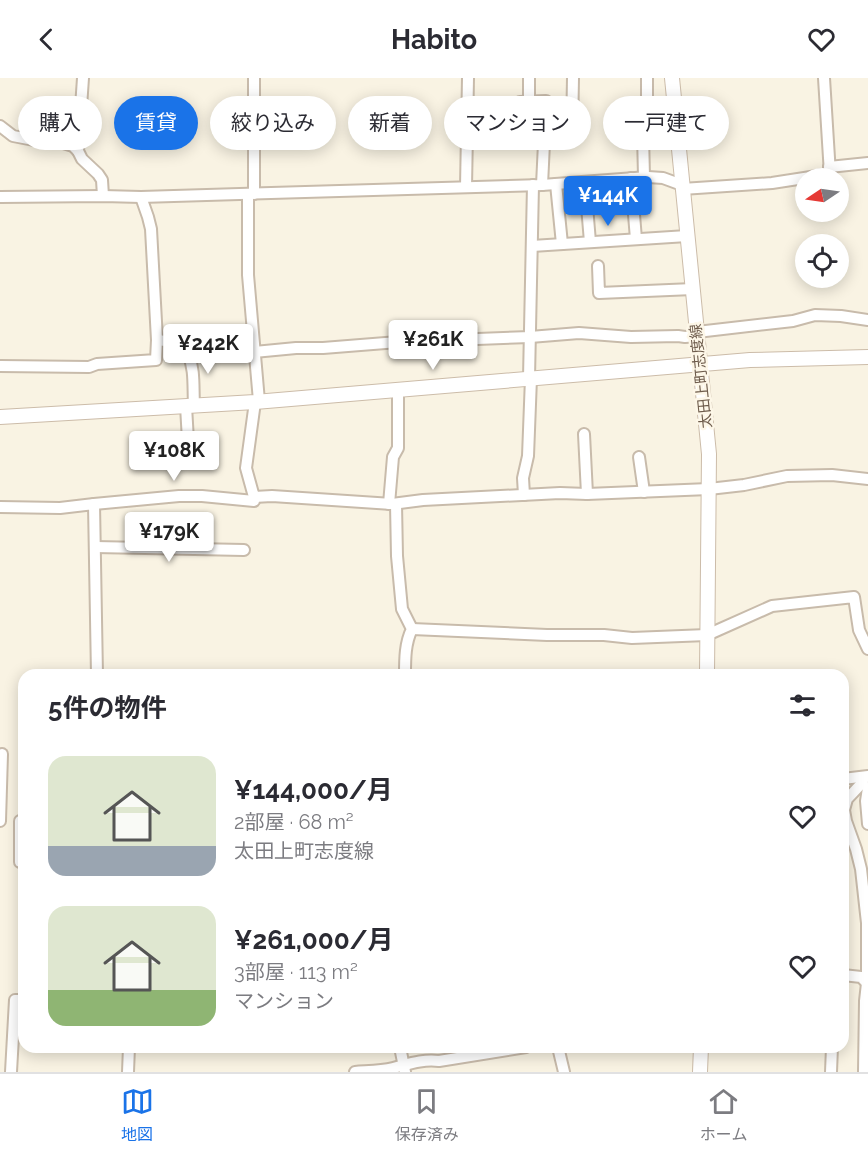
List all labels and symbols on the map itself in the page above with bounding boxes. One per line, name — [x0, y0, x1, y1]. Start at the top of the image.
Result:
north arrow — [795, 168, 849, 222]
pin: ¥144K — [566, 176, 650, 227]
pin: ¥261K — [391, 320, 475, 371]
street label: 太田上町志度線 — [687, 323, 715, 429]
pin: ¥242K — [166, 324, 250, 375]
pin: ¥108K — [132, 431, 216, 482]
pin: ¥179K — [127, 512, 211, 563]

